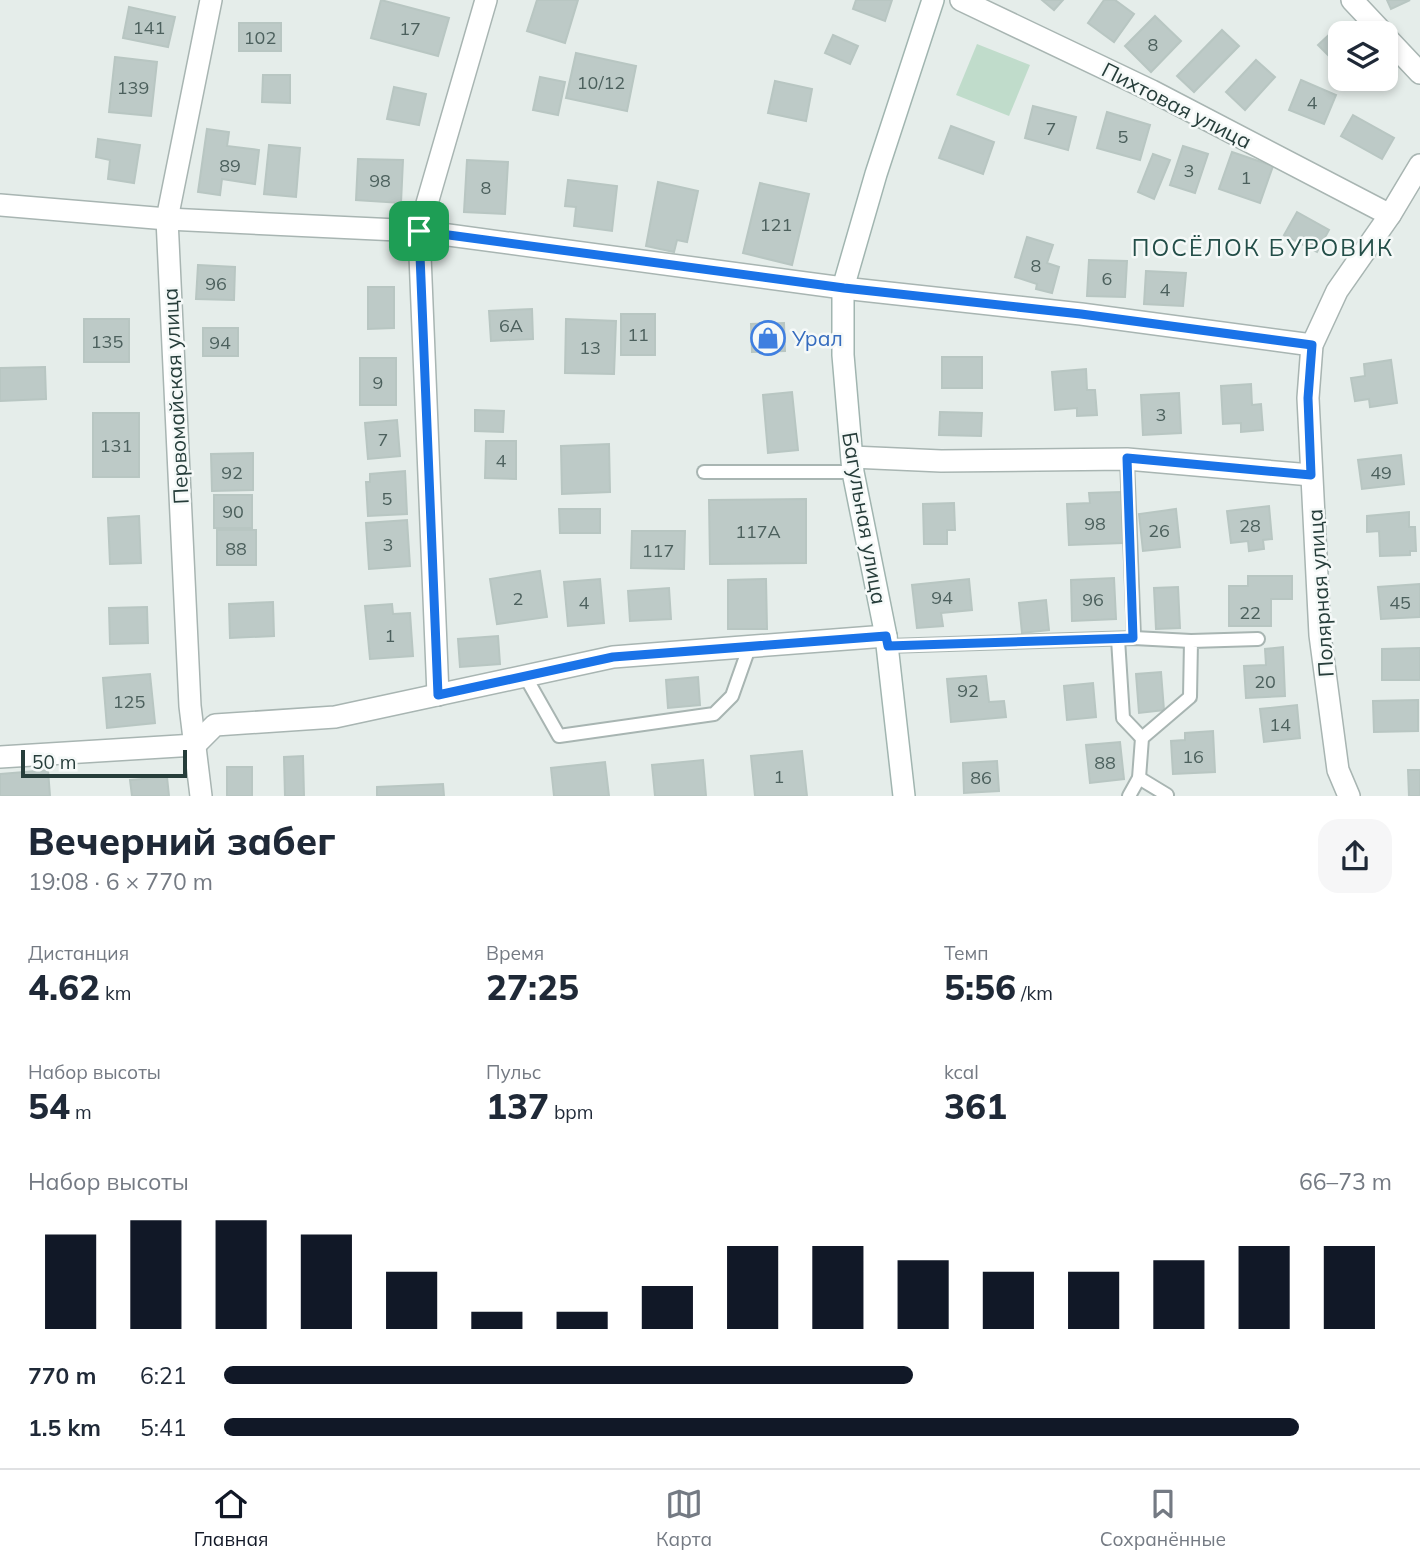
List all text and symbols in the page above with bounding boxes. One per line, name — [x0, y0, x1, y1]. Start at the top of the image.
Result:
house number: 141 — [133, 16, 165, 39]
house number: 17 — [399, 17, 421, 40]
map controls — [1328, 21, 1398, 91]
button: layers — [1328, 21, 1398, 91]
house number: 102 — [244, 26, 276, 49]
house number: 8 — [1148, 33, 1158, 56]
street label: Пихтовая улица — [1098, 56, 1256, 154]
house number: 10/12 — [577, 71, 625, 94]
house number: 139 — [117, 76, 149, 99]
house number: 4 — [1307, 91, 1318, 114]
house number: 7 — [1046, 117, 1056, 140]
house number: 5 — [1118, 125, 1129, 148]
house number: 89 — [219, 154, 241, 177]
house number: 3 — [1184, 159, 1194, 182]
house number: 1 — [1241, 166, 1251, 189]
house number: 98 — [369, 169, 391, 192]
house number: 8 — [481, 176, 491, 199]
pin — [389, 201, 449, 261]
icon: arrive — [400, 212, 438, 250]
house number: 121 — [760, 213, 792, 236]
district label: ПОСЁЛОК БУРОВИК — [1132, 233, 1394, 262]
house number: 8 — [1031, 254, 1041, 277]
house number: 6 — [1102, 267, 1112, 290]
house number: 96 — [205, 272, 227, 295]
house number: 4 — [1160, 278, 1171, 301]
street label: Первомайская улица — [156, 287, 194, 505]
house number: 6А — [499, 314, 523, 337]
shop icon: Урал — [749, 319, 787, 357]
house number: 11 — [627, 323, 649, 346]
place label: Урал — [791, 325, 843, 351]
house number: 135 — [91, 330, 123, 353]
house number: 94 — [209, 331, 231, 354]
house number: 13 — [579, 336, 601, 359]
house number: 9 — [373, 371, 383, 394]
house number: 3 — [1156, 403, 1166, 426]
house number: 7 — [378, 428, 388, 451]
street label: Багульная улица — [837, 430, 893, 606]
house number: 131 — [100, 434, 132, 457]
house number: 4 — [496, 449, 507, 472]
house number: 92 — [221, 461, 243, 484]
house number: 49 — [1370, 461, 1392, 484]
house number: 5 — [382, 487, 393, 510]
house number: 90 — [222, 500, 244, 523]
street label: Полярная улица — [1301, 508, 1339, 678]
house number: 98 — [1084, 512, 1106, 535]
house number: 28 — [1239, 514, 1261, 537]
house number: 26 — [1148, 519, 1170, 542]
house number: 117А — [735, 520, 781, 543]
house number: 3 — [383, 533, 393, 556]
house number: 88 — [225, 537, 247, 560]
house number: 117 — [642, 539, 674, 562]
house number: 94 — [931, 586, 953, 609]
house number: 2 — [513, 587, 523, 610]
house number: 96 — [1082, 588, 1104, 611]
house number: 4 — [579, 591, 590, 614]
house number: 45 — [1389, 591, 1411, 614]
house number: 22 — [1239, 601, 1261, 624]
house number: 1 — [385, 624, 395, 647]
house number: 20 — [1254, 670, 1276, 693]
house number: 92 — [957, 679, 979, 702]
house number: 125 — [113, 690, 145, 713]
house number: 14 — [1269, 713, 1291, 736]
house number: 16 — [1182, 745, 1204, 768]
scale bar — [21, 747, 187, 779]
text: 50 m — [32, 750, 76, 774]
house number: 88 — [1094, 751, 1116, 774]
house number: 1 — [774, 765, 784, 788]
house number: 86 — [970, 766, 992, 789]
text: Вечерний забег — [28, 817, 336, 865]
button: share — [1318, 819, 1392, 893]
text: 19:08 · 6 × 770 m — [28, 867, 213, 896]
text: Дистанция — [28, 941, 129, 965]
text: Время — [486, 941, 544, 965]
text: Темп — [944, 941, 989, 965]
text: 4.62 — [28, 965, 100, 1009]
text: 27:25 — [486, 965, 579, 1009]
text: 5:56 — [944, 965, 1016, 1009]
text: km — [100, 981, 132, 1005]
text: /km — [1016, 981, 1053, 1005]
text: Набор высоты — [28, 1060, 161, 1084]
text: Пульс — [486, 1060, 541, 1084]
text: kcal — [944, 1060, 979, 1084]
text: 54 — [28, 1084, 70, 1128]
text: 137 — [486, 1084, 549, 1128]
text: 361 — [944, 1084, 1007, 1128]
text: m — [70, 1100, 92, 1124]
text: bpm — [549, 1100, 593, 1124]
text: Набор высоты — [28, 1167, 189, 1196]
text: 66–73 m — [1299, 1167, 1392, 1196]
text: 770 m — [28, 1361, 96, 1390]
text: 6:21 — [140, 1361, 187, 1390]
text: 1.5 km — [28, 1413, 101, 1442]
text: 5:41 — [140, 1413, 187, 1442]
tab: Главная — [194, 1485, 268, 1551]
tab: Карта — [656, 1485, 712, 1551]
tab: Сохранённые — [1100, 1485, 1226, 1551]

